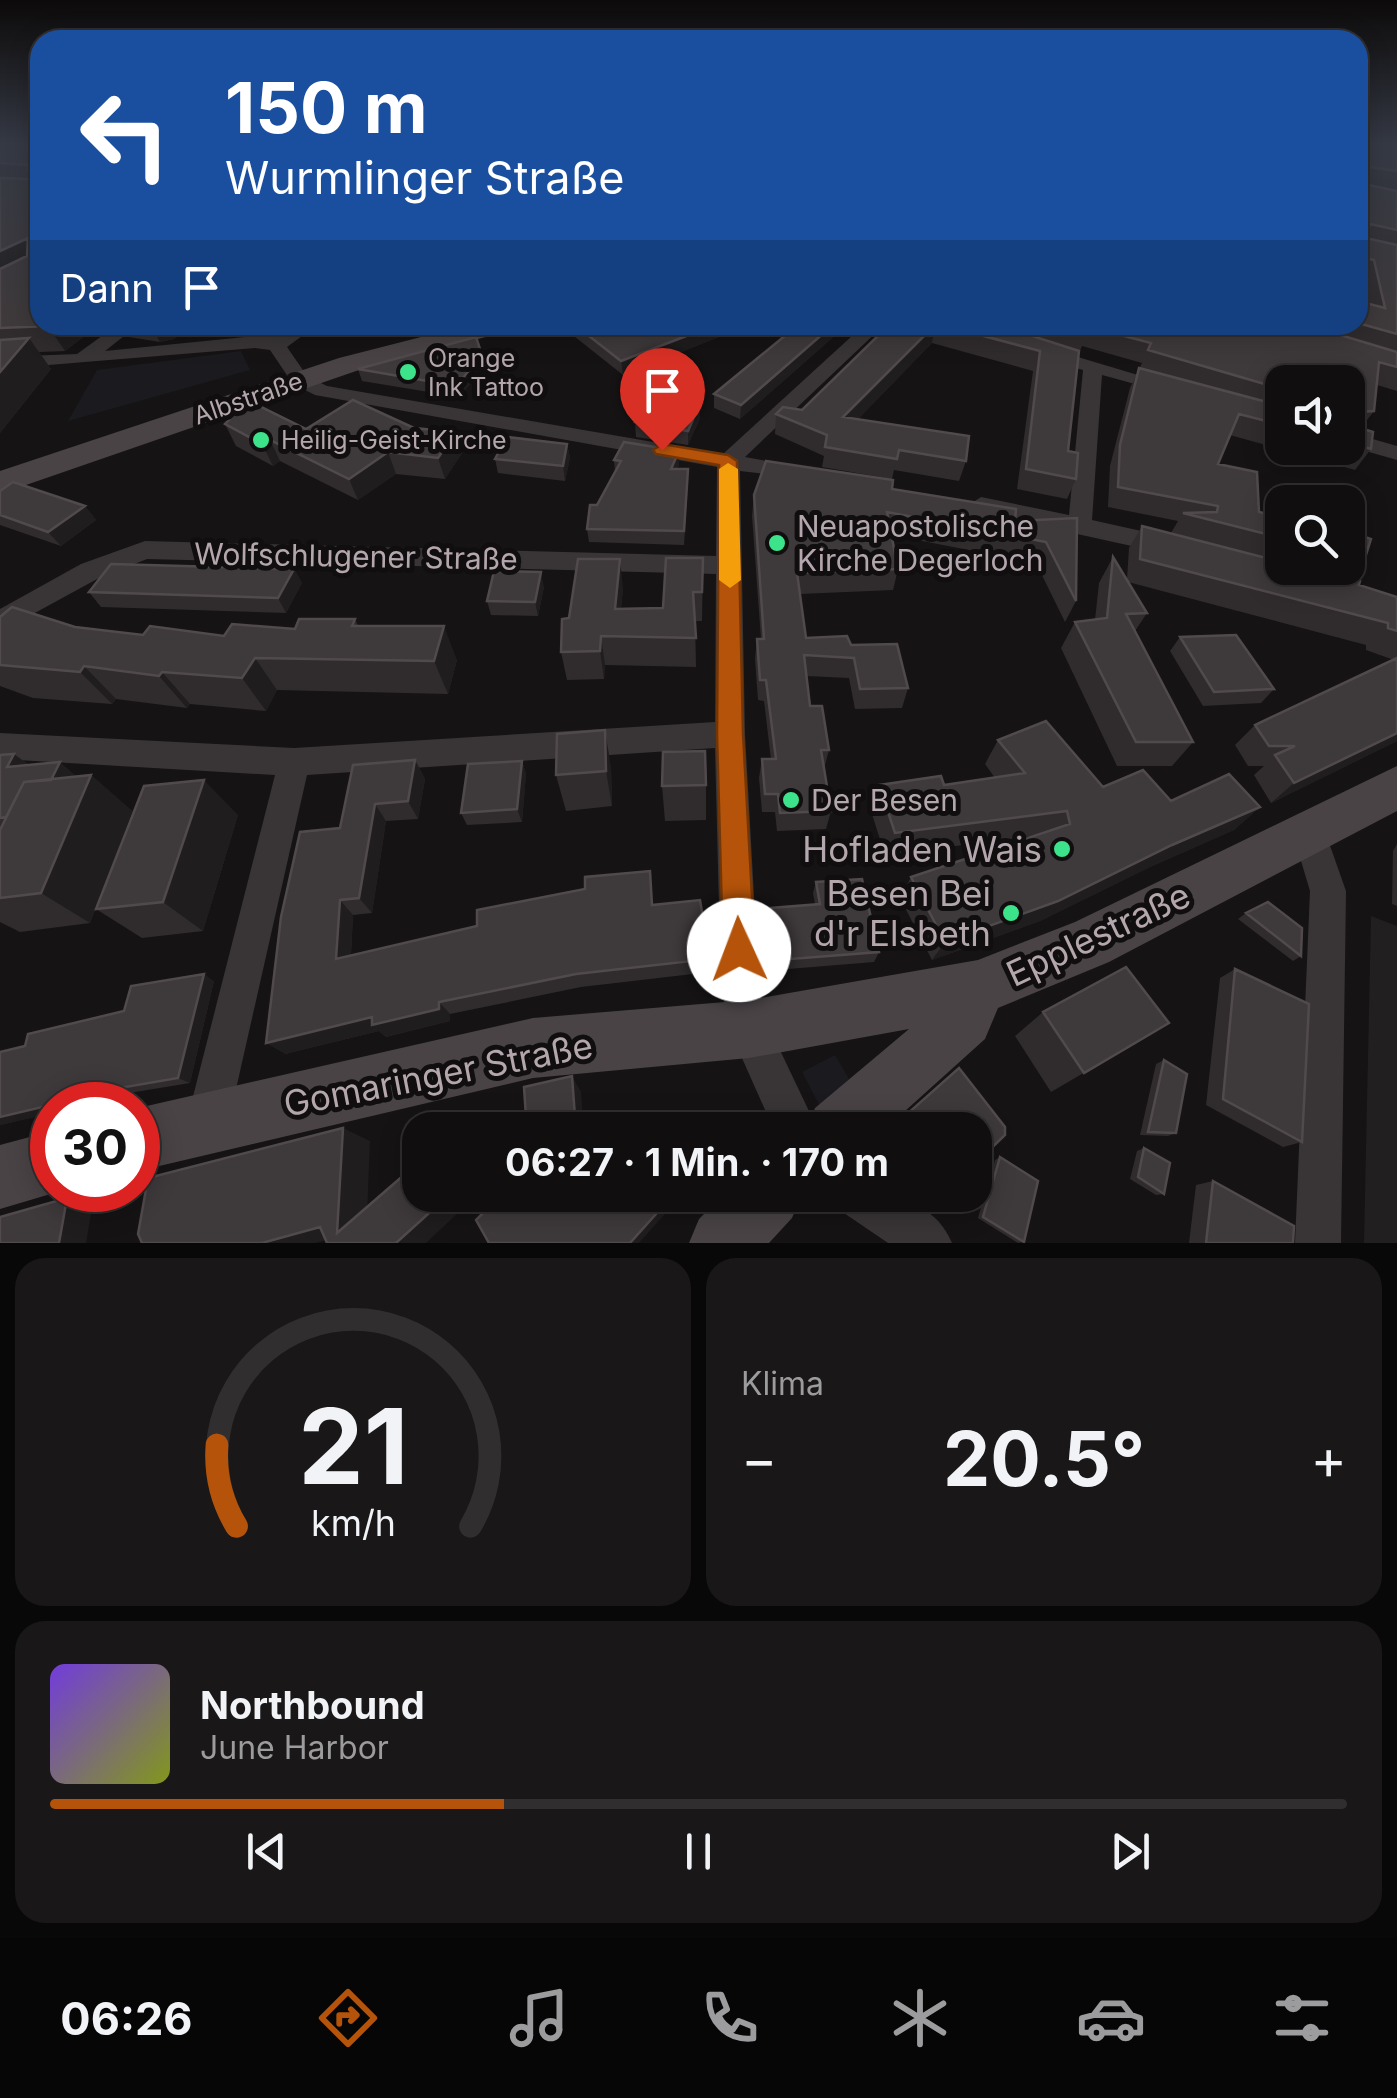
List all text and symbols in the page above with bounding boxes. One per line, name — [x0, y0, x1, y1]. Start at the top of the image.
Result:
text: 150 m — [225, 65, 428, 150]
icon: left — [60, 70, 190, 200]
text: Wurmlinger Straße — [225, 150, 625, 205]
icon: arrive — [174, 260, 229, 315]
text: Dann — [60, 265, 154, 311]
place label: Orange Ink Tattoo — [428, 343, 544, 402]
pin — [620, 348, 705, 451]
marker: Orange Ink Tattoo — [397, 361, 419, 383]
icon: arrive — [635, 363, 690, 418]
street label: Albstraße — [189, 365, 307, 431]
map controls — [1265, 365, 1365, 585]
button: sound — [1265, 365, 1365, 465]
place label: Heilig-Geist-Kirche — [281, 425, 507, 455]
marker: Heilig-Geist-Kirche — [250, 429, 272, 451]
button: search — [1265, 485, 1365, 585]
place label: Neuapostolische Kirche Degerloch — [797, 508, 1043, 578]
marker: Neuapostolische Kirche Degerloch — [766, 532, 788, 554]
street label: Wolfschlugener Straße — [194, 535, 518, 577]
place label: Der Besen — [811, 782, 958, 818]
marker: Der Besen — [780, 789, 802, 811]
place label: Hofladen Wais — [802, 828, 1042, 870]
marker: Hofladen Wais — [1051, 838, 1073, 860]
place label: Besen Bei d'r Elsbeth — [814, 872, 991, 954]
street label: Epplestraße — [1000, 873, 1196, 995]
position arrow — [687, 898, 791, 1002]
marker: Besen Bei d'r Elsbeth — [1000, 902, 1022, 924]
street label: Gomaringer Straße — [280, 1023, 596, 1125]
speed limit sign: 30 — [30, 1082, 160, 1212]
text: 06:27 · 1 Min. · 170 m — [505, 1139, 889, 1185]
text: Klima — [741, 1364, 824, 1403]
text: 21 — [298, 1383, 408, 1509]
text: 20.5° — [943, 1413, 1145, 1504]
text: − — [741, 1426, 777, 1492]
text: + — [1311, 1426, 1347, 1492]
text: km/h — [311, 1501, 395, 1545]
text: Northbound — [200, 1682, 425, 1728]
text: June Harbor — [200, 1728, 389, 1767]
icon: previous — [239, 1824, 294, 1879]
icon: pause — [671, 1824, 726, 1879]
icon: next — [1103, 1824, 1158, 1879]
icon: directions — [313, 1983, 383, 2053]
icon: music — [504, 1983, 574, 2053]
icon: phone — [695, 1983, 765, 2053]
icon: climate — [885, 1983, 955, 2053]
icon: car — [1076, 1983, 1146, 2053]
icon: filters — [1267, 1983, 1337, 2053]
text: 06:26 — [60, 1991, 193, 2046]

